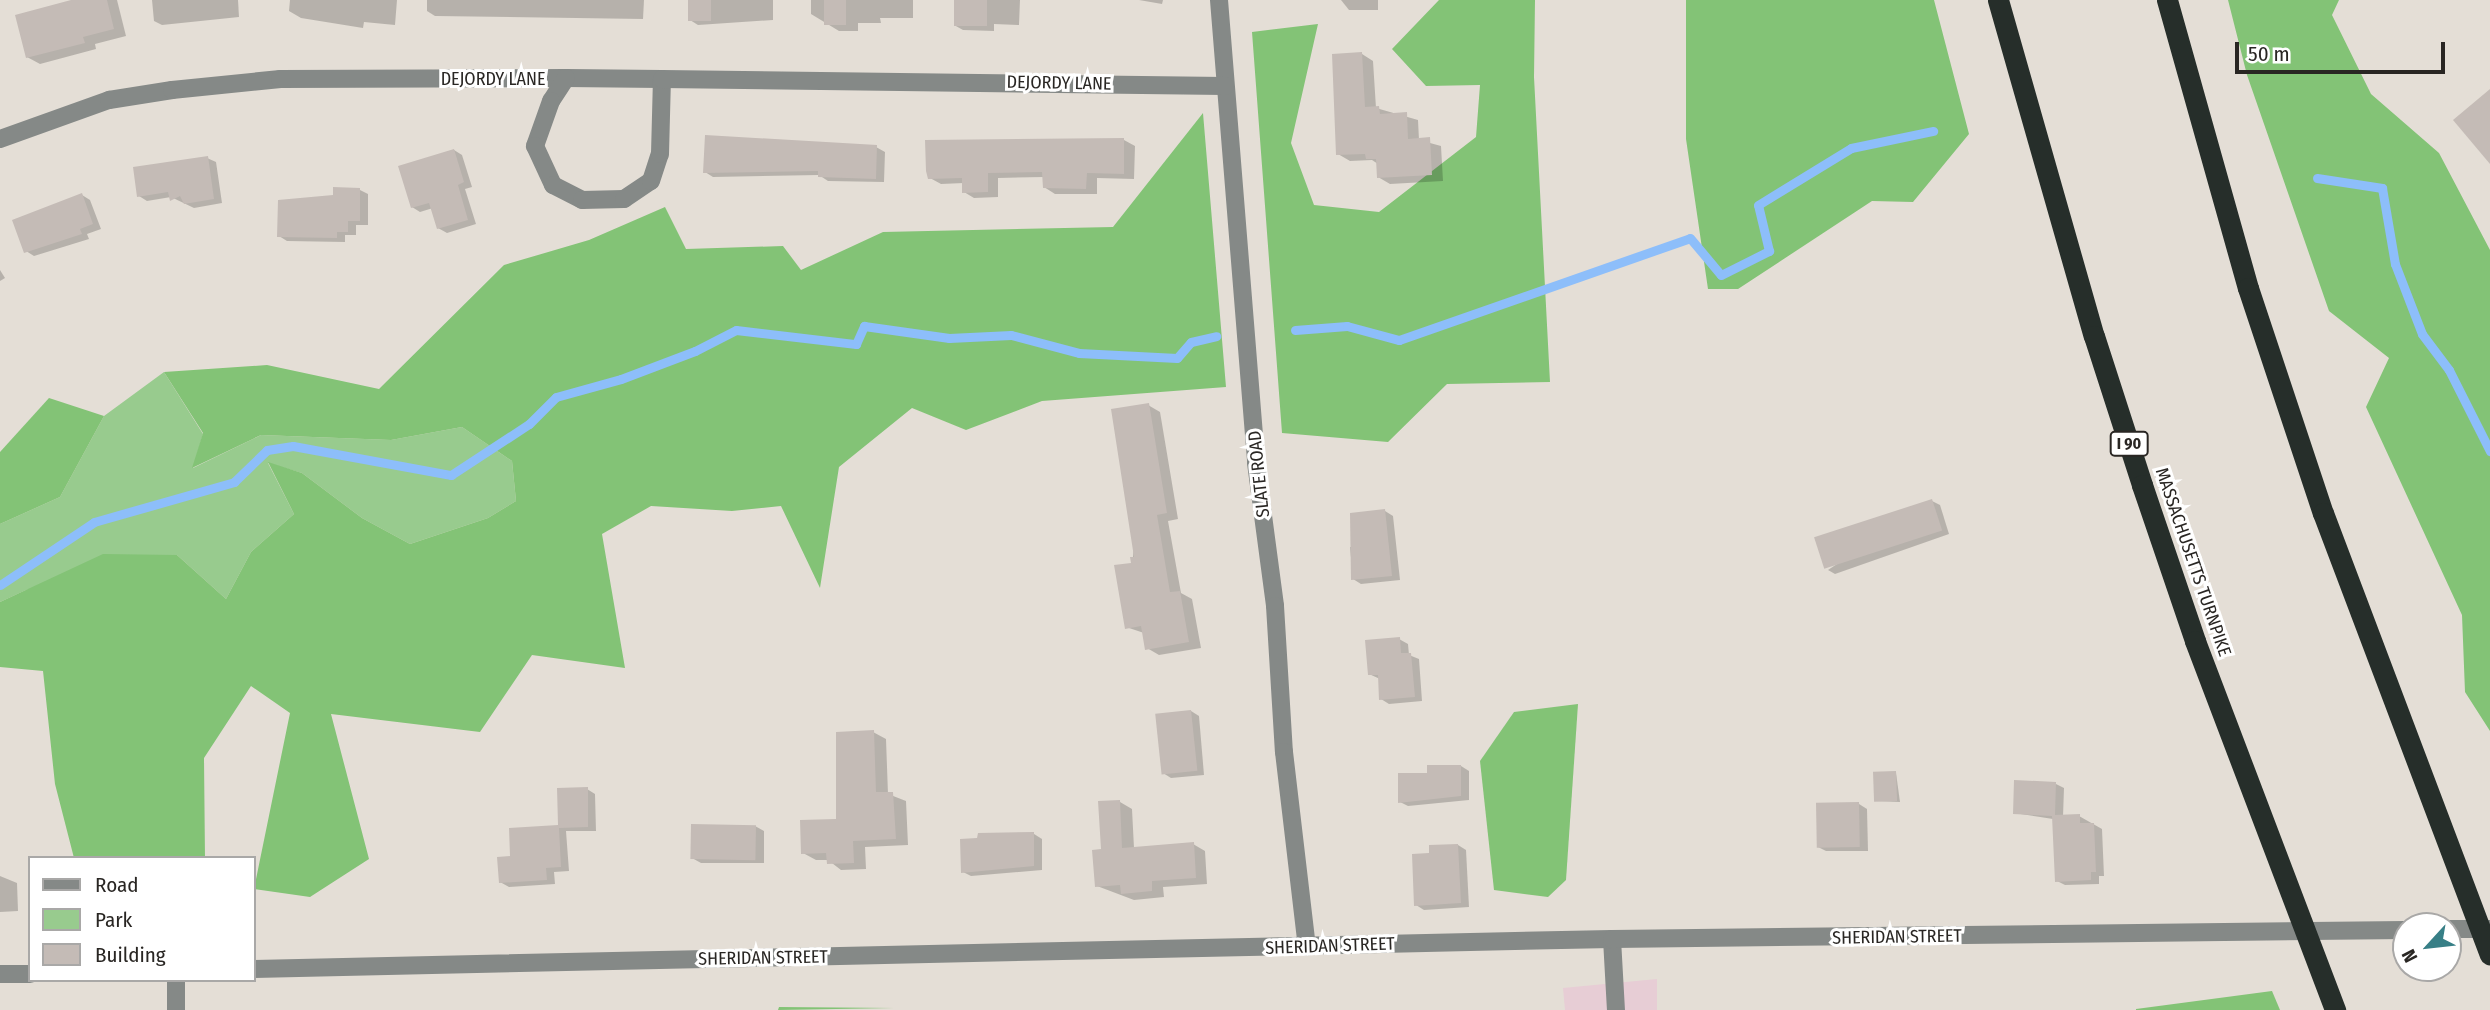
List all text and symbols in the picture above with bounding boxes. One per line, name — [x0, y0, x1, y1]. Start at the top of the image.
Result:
scale bar — [2238, 28, 2448, 72]
text: 50 m — [2248, 41, 2290, 67]
street label: DEJORDY LANE — [441, 68, 545, 90]
street label: DEJORDY LANE — [1006, 71, 1112, 95]
street label: SLATE ROAD — [1244, 430, 1274, 518]
road number: I 90 — [2108, 432, 2150, 457]
street label: MASSACHUSETTS TURNPIKE — [2151, 465, 2235, 659]
legend — [28, 856, 256, 982]
text: Road — [95, 872, 139, 898]
text: Park — [95, 907, 132, 933]
north arrow — [2392, 912, 2462, 982]
street label: SHERIDAN STREET — [1832, 925, 1962, 949]
street label: SHERIDAN STREET — [1265, 933, 1395, 959]
text: Building — [95, 942, 166, 968]
street label: SHERIDAN STREET — [698, 946, 828, 970]
text: N — [2397, 946, 2422, 966]

